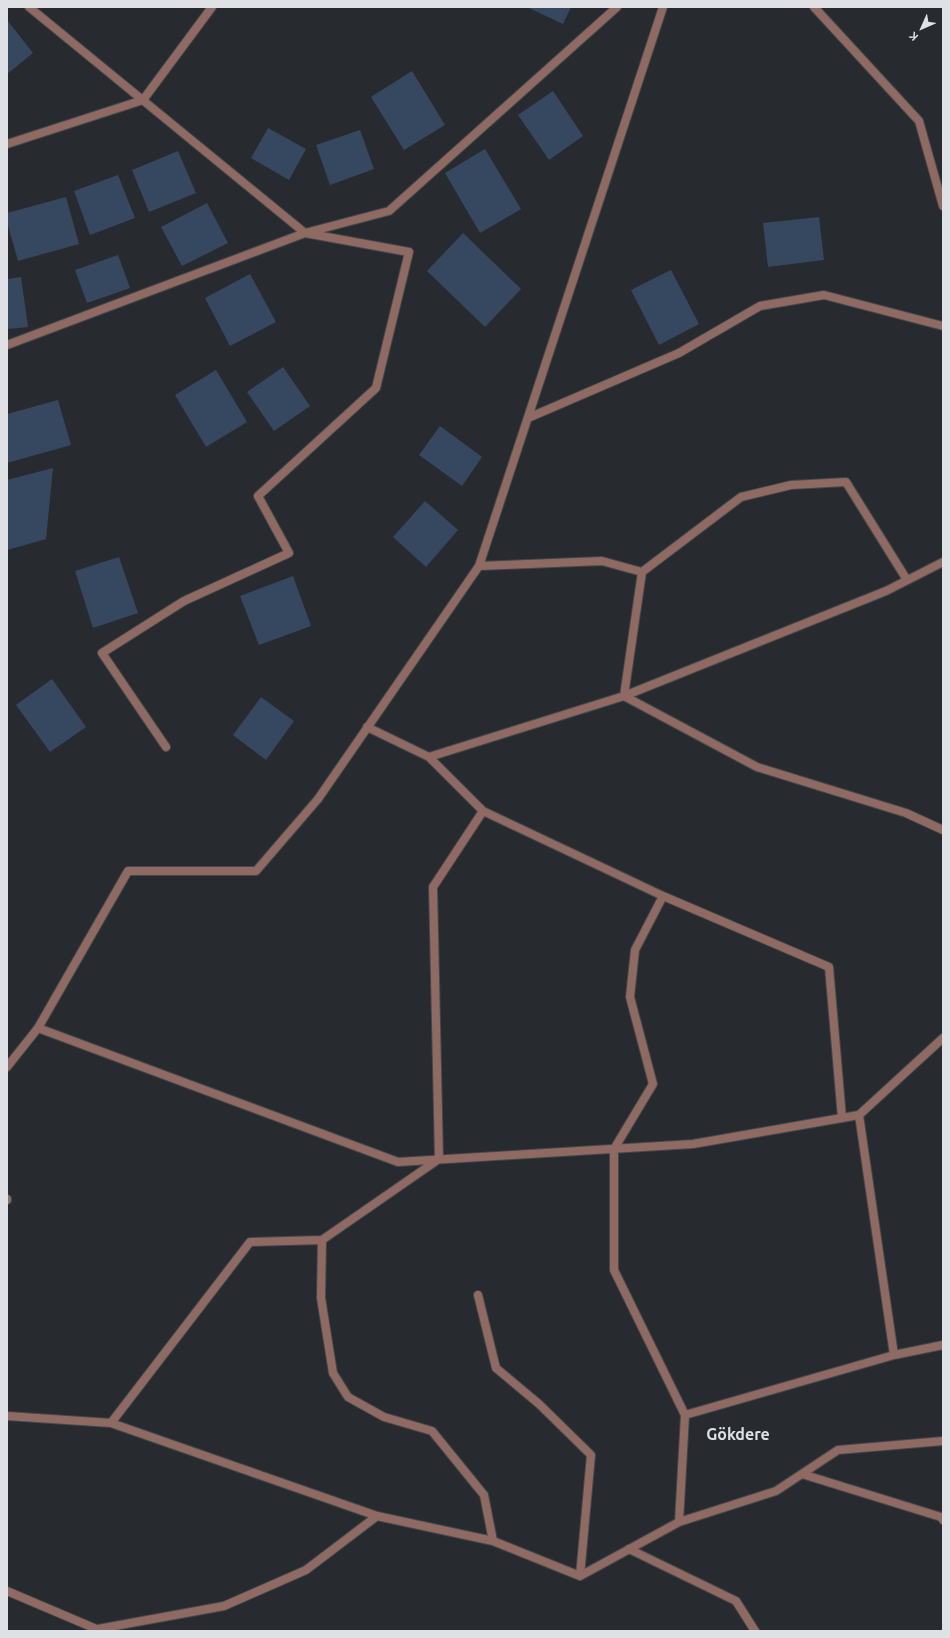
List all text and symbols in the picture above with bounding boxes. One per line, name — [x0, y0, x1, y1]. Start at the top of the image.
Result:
north arrow — [902, 8, 942, 48]
text: K — [907, 30, 920, 43]
district label: Gökdere — [706, 1425, 770, 1445]

